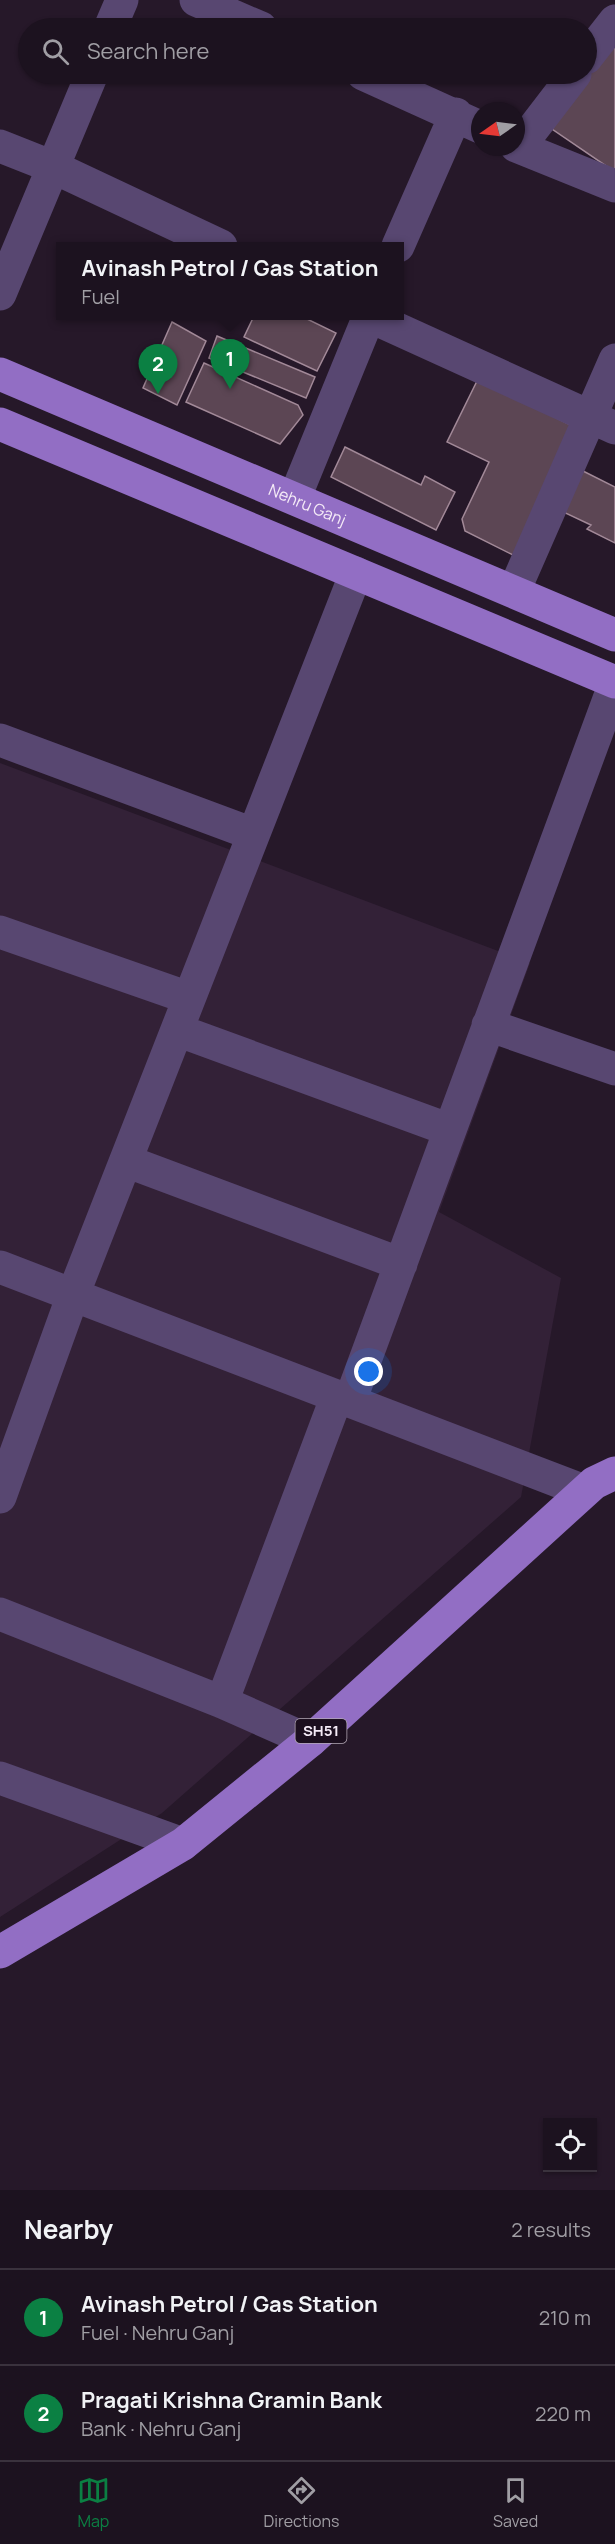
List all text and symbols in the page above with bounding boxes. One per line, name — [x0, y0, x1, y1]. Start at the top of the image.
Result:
search box — [18, 18, 597, 84]
icon: search — [39, 35, 72, 68]
text: Search here — [87, 36, 209, 66]
north arrow — [471, 102, 525, 156]
popup — [56, 242, 404, 320]
text: Avinash Petrol / Gas Station — [82, 253, 378, 283]
text: Fuel — [82, 283, 120, 310]
pin: 1 — [210, 340, 250, 389]
pin: 2 — [138, 344, 178, 394]
street label: Nehru Ganj — [265, 478, 350, 531]
your location — [354, 1357, 383, 1386]
road number: SH51 — [296, 1719, 346, 1743]
map controls — [543, 2118, 597, 2172]
button: locate — [543, 2118, 597, 2172]
text: Nearby — [24, 2211, 113, 2247]
text: 2 results — [511, 2216, 591, 2243]
text: Avinash Petrol / Gas Station — [81, 2289, 378, 2319]
text: 1 — [39, 2304, 48, 2331]
text: 210 m — [539, 2304, 591, 2331]
text: Fuel · Nehru Ganj — [81, 2319, 234, 2346]
text: Pragati Krishna Gramin Bank — [81, 2385, 382, 2415]
text: 2 — [38, 2400, 49, 2427]
text: 220 m — [535, 2400, 591, 2427]
text: Bank · Nehru Ganj — [81, 2415, 241, 2442]
tab: Map — [77, 2474, 110, 2532]
tab: Directions — [264, 2474, 339, 2532]
tab: Saved — [493, 2474, 538, 2532]

